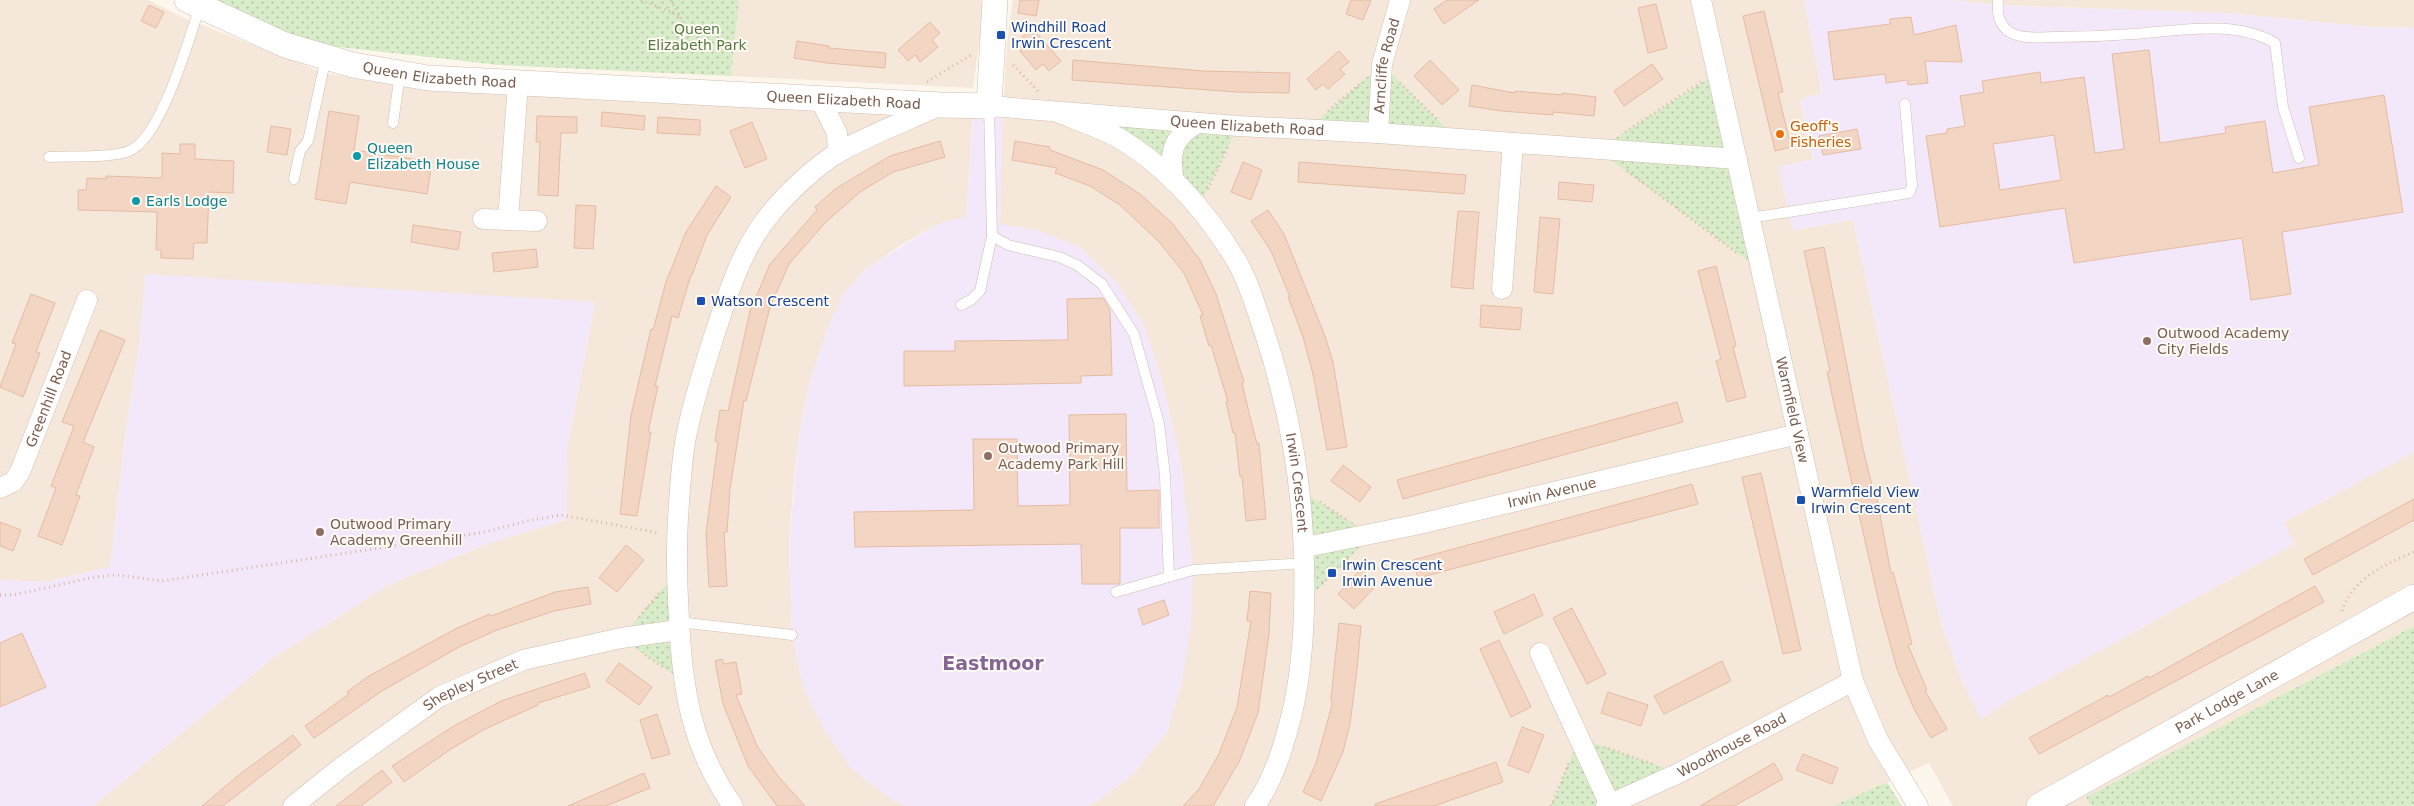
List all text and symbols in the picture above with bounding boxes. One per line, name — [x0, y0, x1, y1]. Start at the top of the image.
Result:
street label: Arncliffe Road — [1371, 16, 1403, 114]
place label: Windhill Road Irwin Crescent — [1011, 19, 1112, 51]
park label: Queen Elizabeth Park — [647, 21, 747, 53]
marker: Windhill Road Irwin Crescent — [995, 29, 1007, 41]
street label: Queen Elizabeth Road — [361, 59, 517, 91]
street label: Queen Elizabeth Road — [766, 88, 921, 112]
street label: Queen Elizabeth Road — [1169, 113, 1325, 138]
place label: Geoff's Fisheries — [1790, 118, 1851, 150]
marker: Geoff's Fisheries — [1774, 128, 1786, 140]
place label: Queen Elizabeth House — [367, 140, 480, 172]
marker: Queen Elizabeth House — [351, 150, 363, 162]
place label: Earls Lodge — [146, 193, 227, 209]
marker: Earls Lodge — [130, 195, 142, 207]
place label: Watson Crescent — [711, 293, 830, 309]
marker: Watson Crescent — [695, 295, 707, 307]
place label: Outwood Academy City Fields — [2157, 325, 2289, 357]
marker: Outwood Academy City Fields — [2141, 335, 2153, 347]
street label: Greenhill Road — [22, 348, 75, 450]
street label: Warmfield View — [1773, 355, 1812, 465]
street label: Irwin Crescent — [1283, 431, 1311, 534]
place label: Outwood Primary Academy Park Hill — [998, 440, 1124, 472]
marker: Outwood Primary Academy Park Hill — [982, 450, 994, 462]
street label: Irwin Avenue — [1506, 474, 1598, 511]
place label: Warmfield View Irwin Crescent — [1811, 484, 1920, 516]
marker: Warmfield View Irwin Crescent — [1795, 494, 1807, 506]
place label: Outwood Primary Academy Greenhill — [330, 516, 462, 548]
marker: Outwood Primary Academy Greenhill — [314, 526, 326, 538]
place label: Irwin Crescent Irwin Avenue — [1342, 557, 1443, 589]
marker: Irwin Crescent Irwin Avenue — [1326, 567, 1338, 579]
district label: Eastmoor — [942, 652, 1044, 674]
street label: Shepley Street — [420, 655, 521, 714]
street label: Park Lodge Lane — [2172, 666, 2281, 736]
street label: Woodhouse Road — [1675, 710, 1789, 780]

